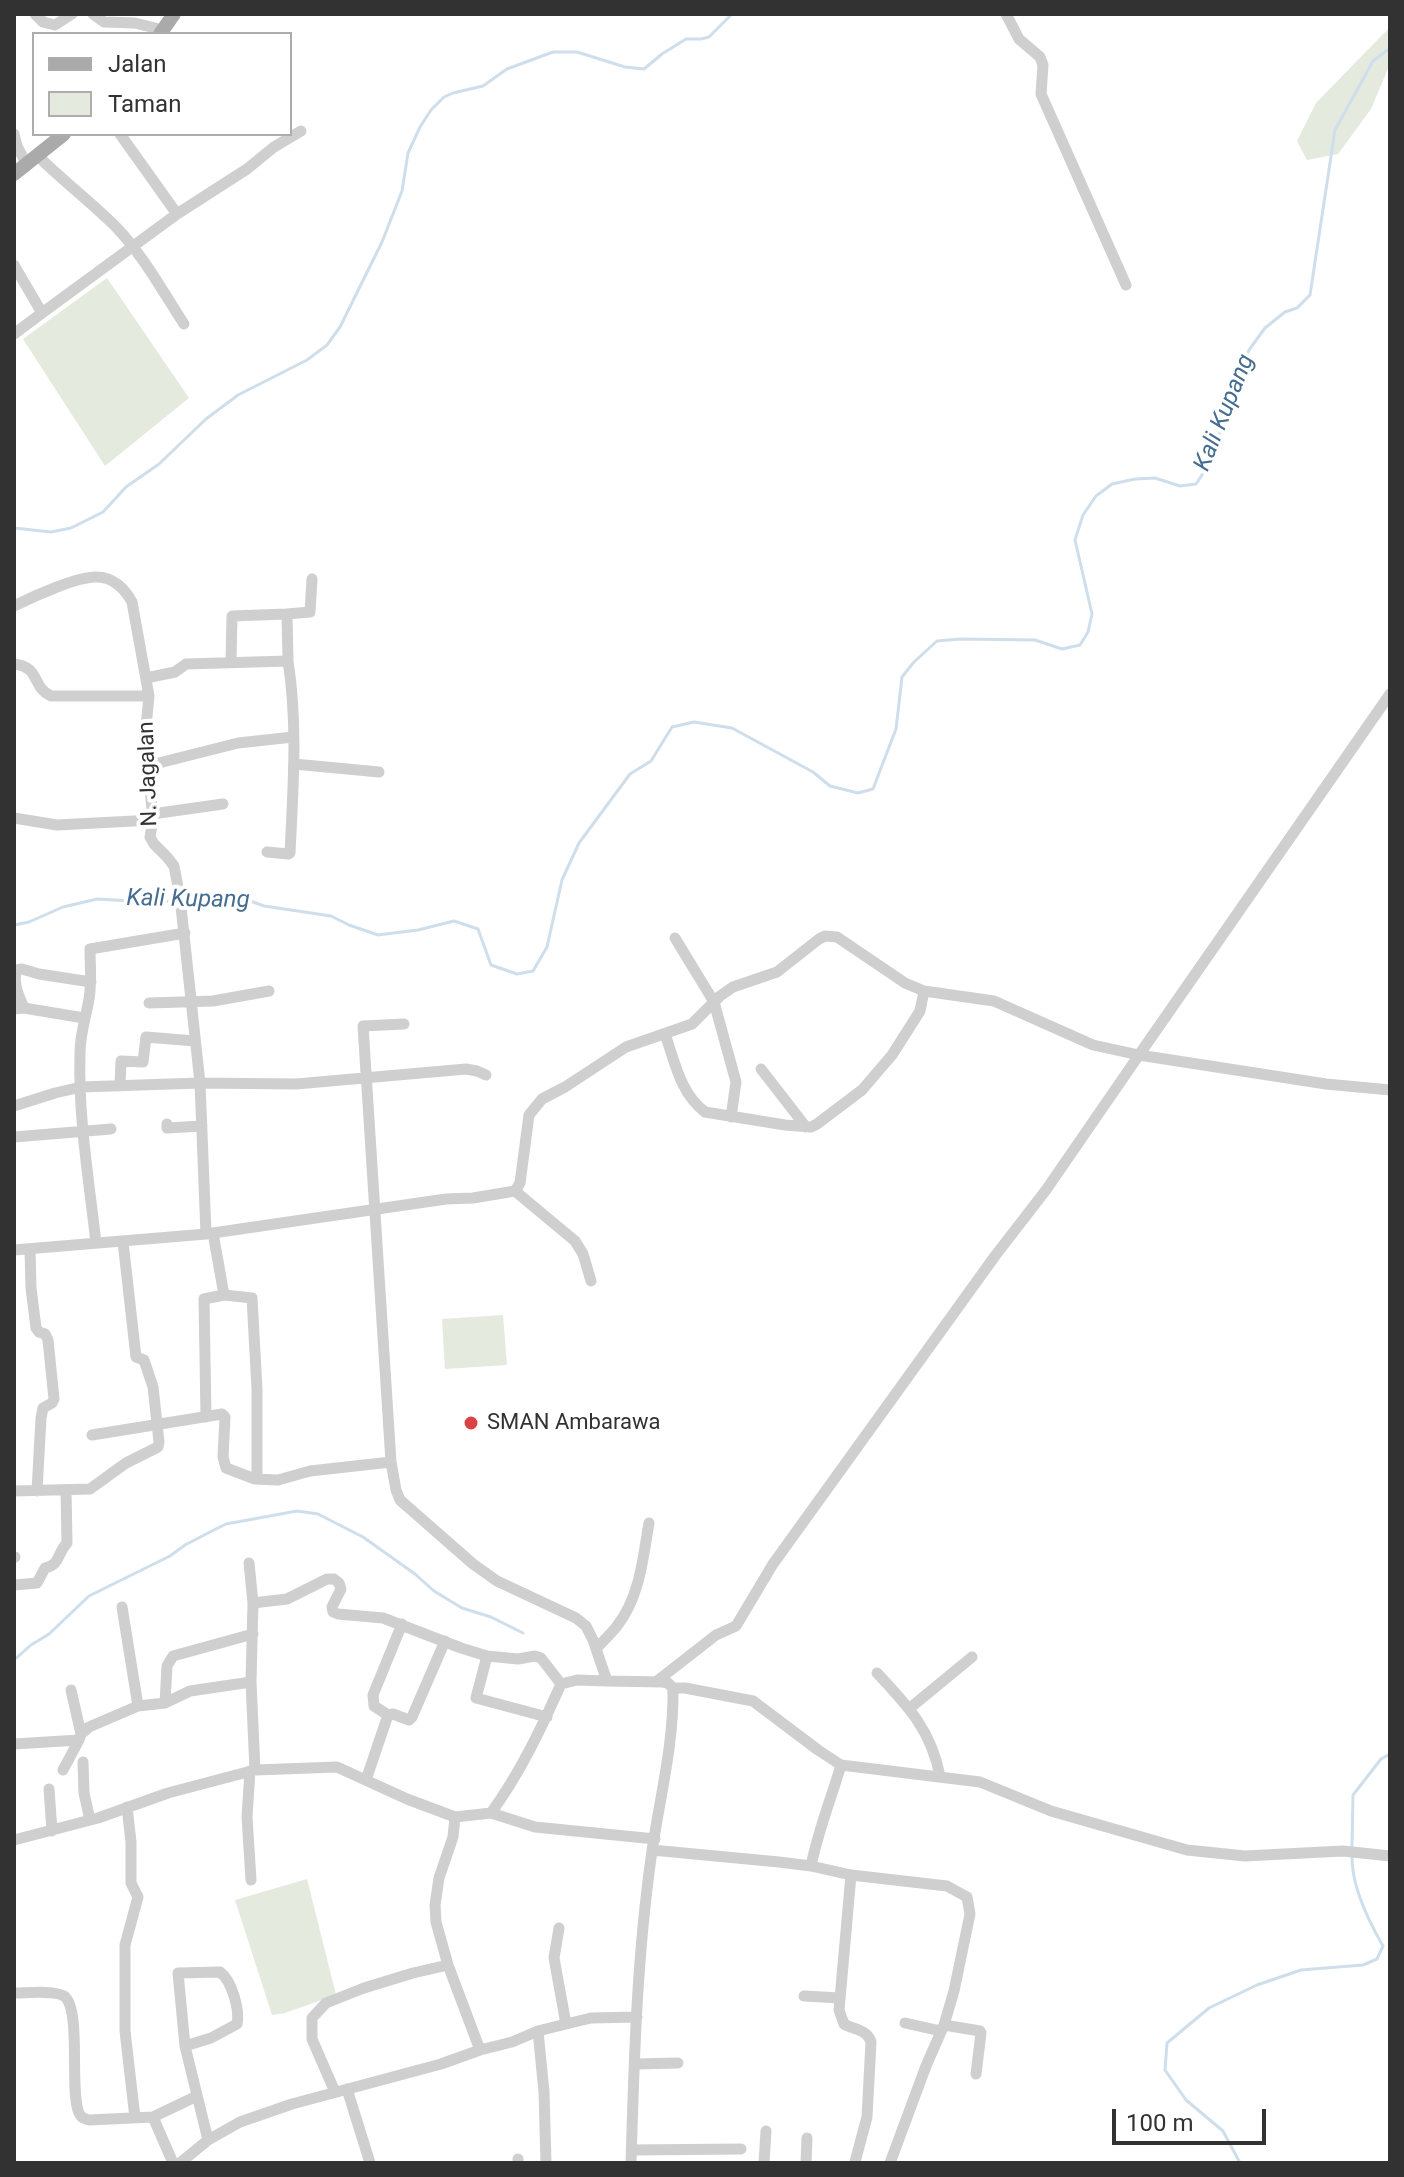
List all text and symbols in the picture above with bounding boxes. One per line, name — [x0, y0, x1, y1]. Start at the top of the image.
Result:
legend — [32, 32, 292, 136]
text: Jalan — [108, 50, 166, 78]
text: Taman — [108, 90, 181, 118]
water label: Kali Kupang — [1189, 350, 1261, 476]
street label: N. Jagalan — [134, 721, 164, 827]
water label: Kali Kupang — [126, 885, 250, 915]
place label: SMAN Ambarawa — [487, 1410, 660, 1436]
marker: SMAN Ambarawa — [462, 1414, 480, 1432]
scale bar — [1116, 2093, 1270, 2143]
text: 100 m — [1126, 2109, 1193, 2137]

